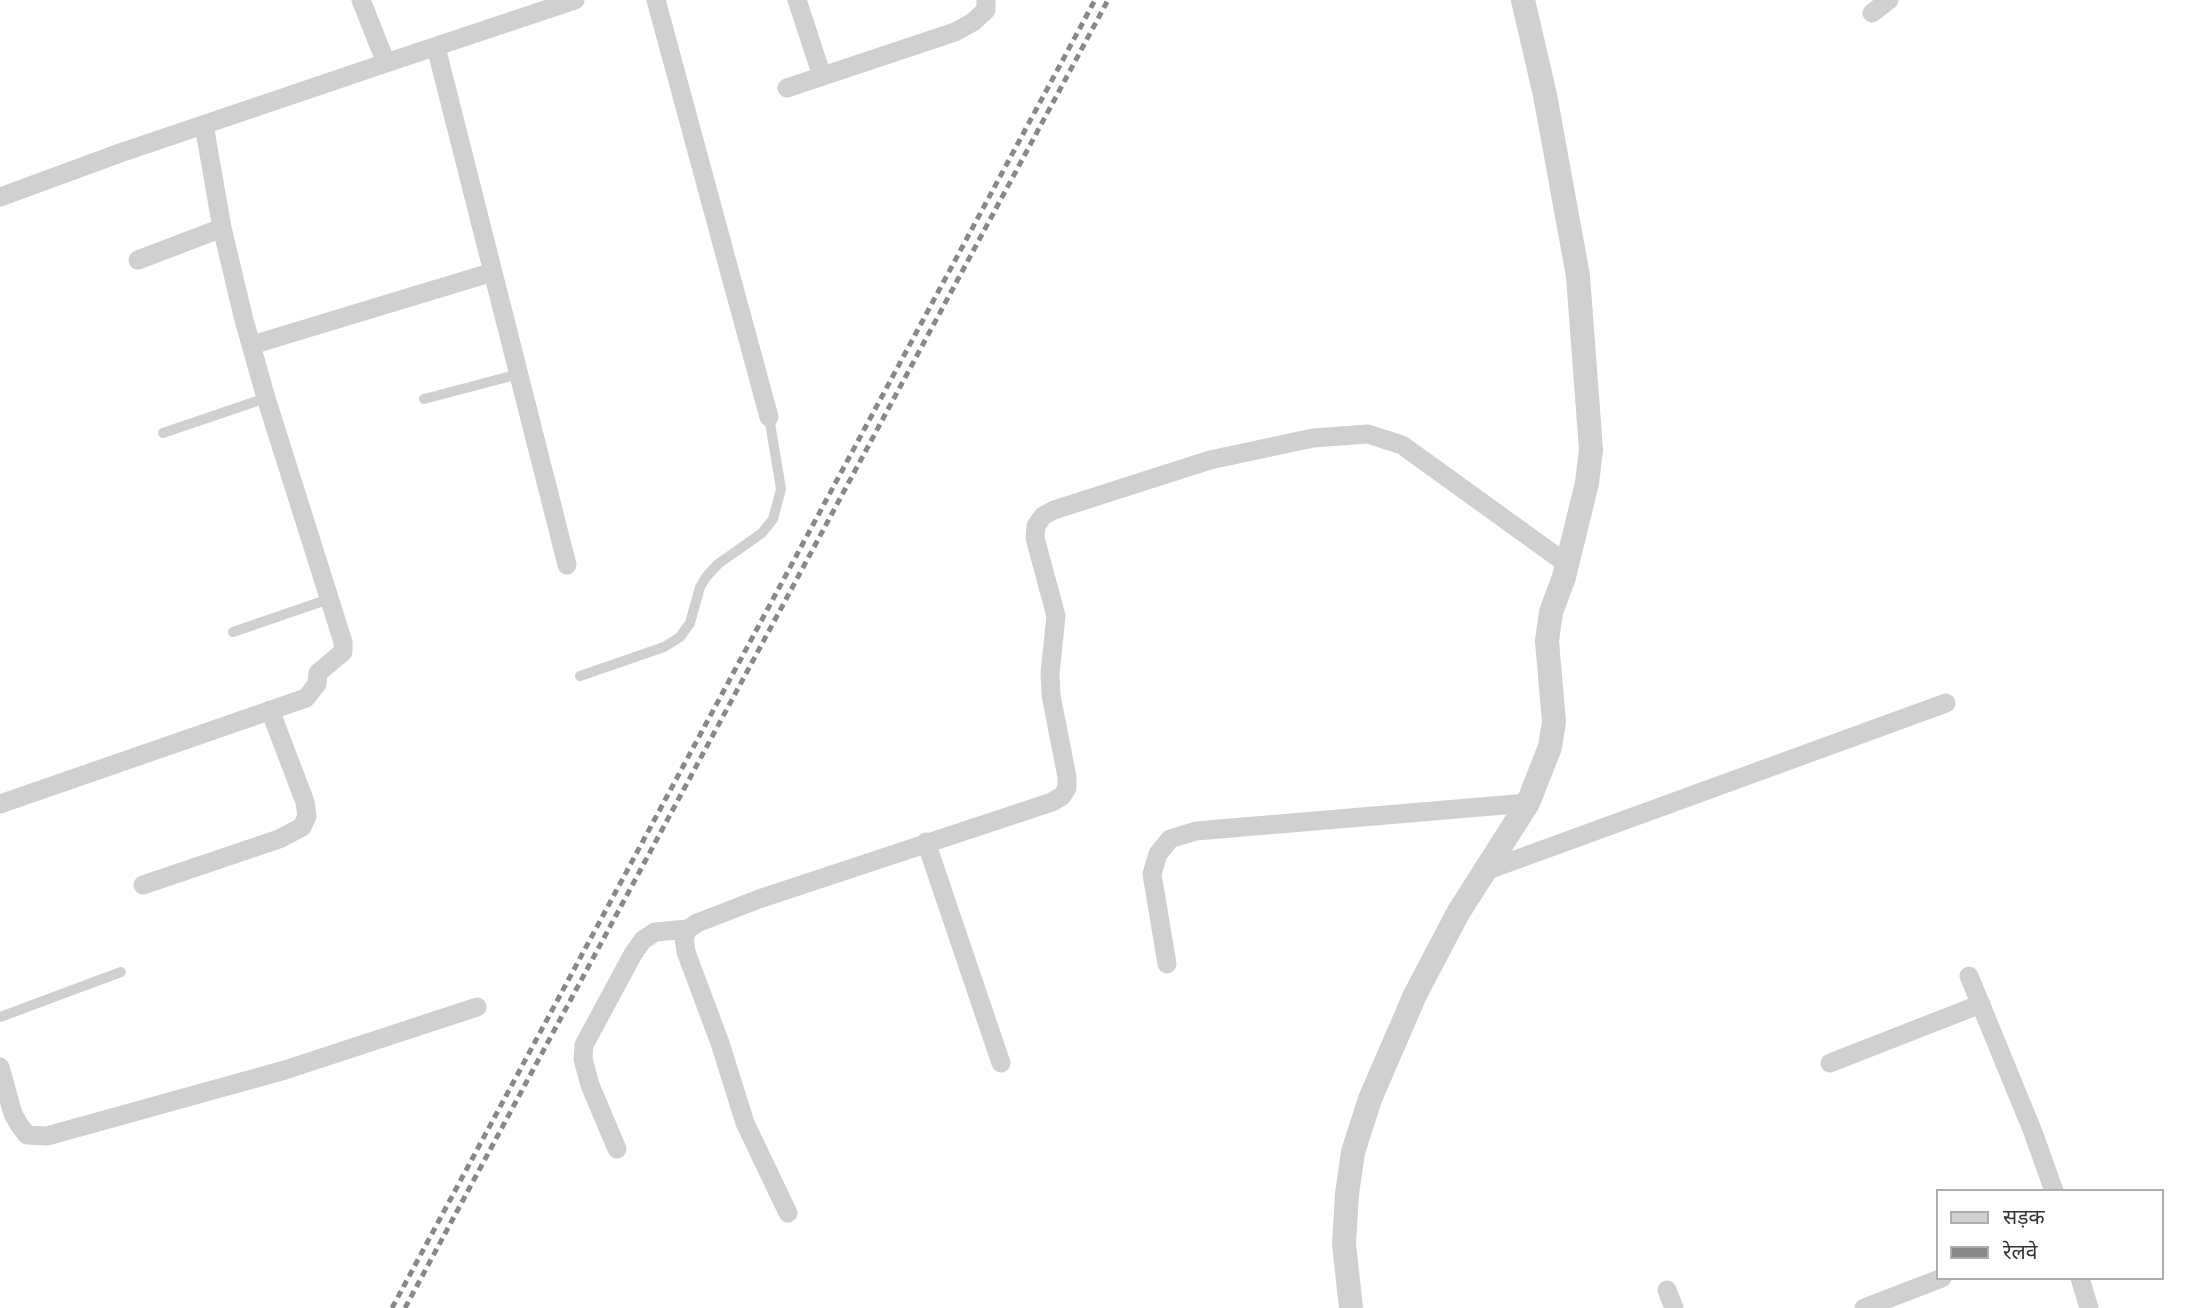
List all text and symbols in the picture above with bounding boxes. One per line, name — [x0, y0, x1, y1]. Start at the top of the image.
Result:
legend — [1937, 1189, 2164, 1280]
text: सड़क — [2003, 1203, 2045, 1228]
text: रेलवे — [2003, 1238, 2038, 1263]

